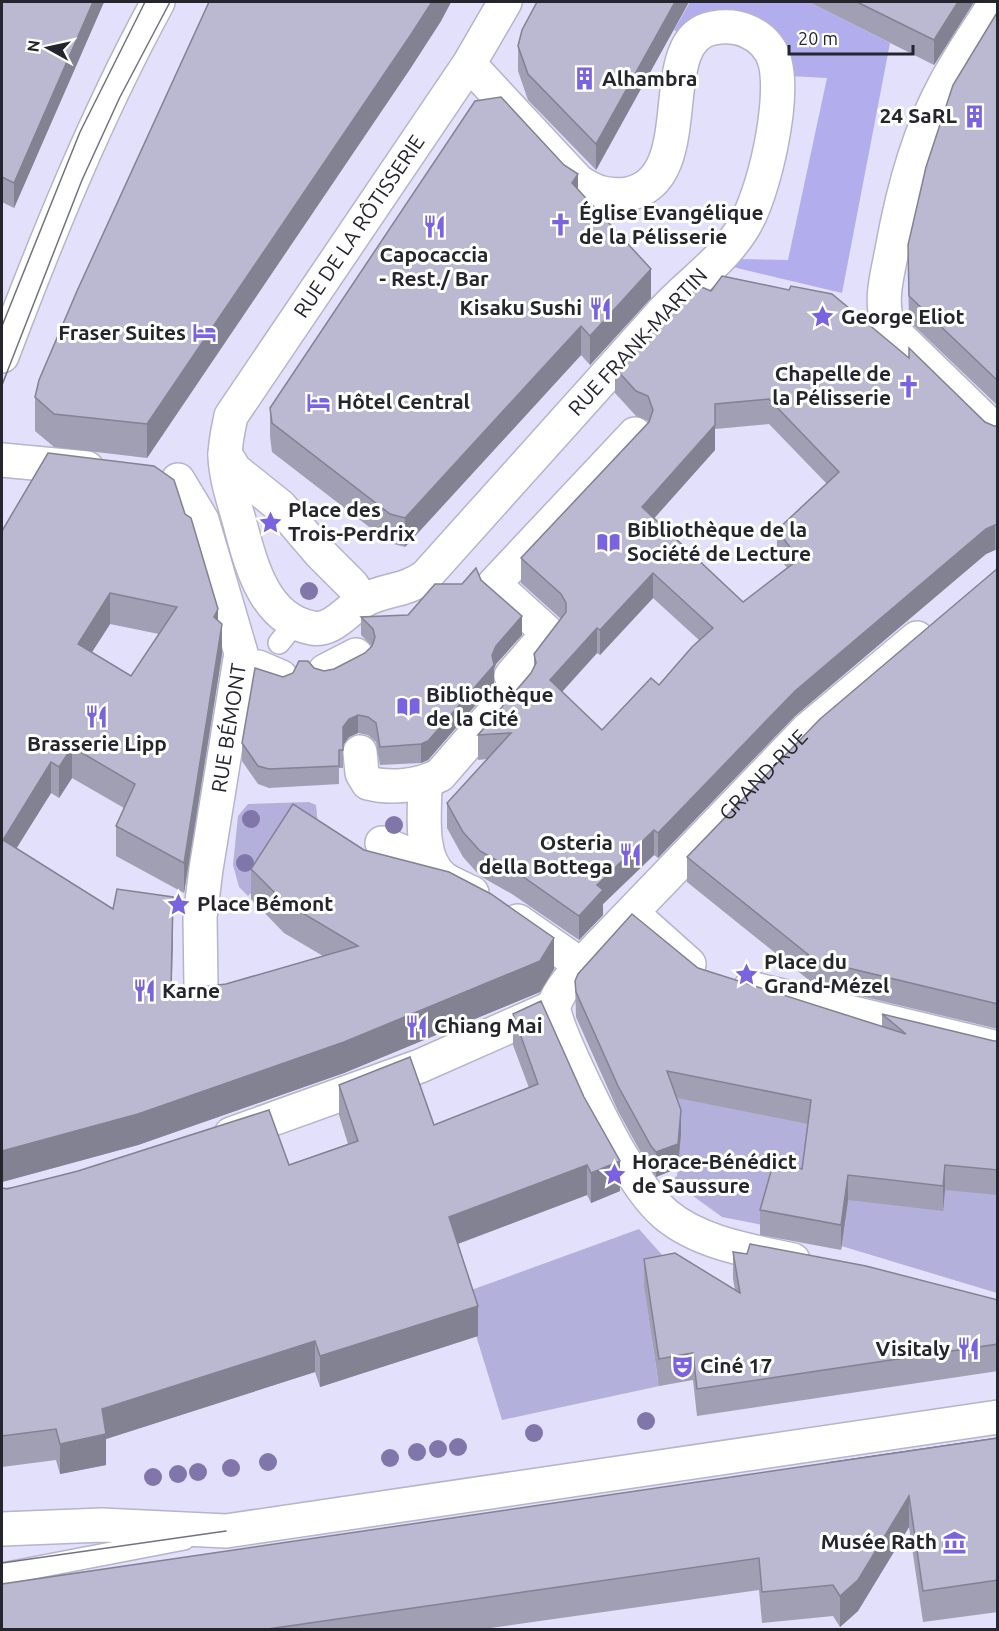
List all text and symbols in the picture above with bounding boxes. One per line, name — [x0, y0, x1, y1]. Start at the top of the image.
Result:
north arrow — [18, 18, 78, 78]
scale bar — [789, 18, 914, 56]
text: 20 m — [798, 28, 838, 48]
text: N — [23, 39, 43, 53]
building icon: Alhambra — [571, 66, 597, 92]
place label: Alhambra — [602, 66, 697, 90]
place label: 24 SaRL — [879, 103, 957, 127]
building icon: 24 SaRL — [962, 103, 988, 129]
street label: RUE DE LA RÔTISSERIE — [288, 130, 429, 322]
place label: Église Evangélique de la Pélisserie — [579, 200, 764, 248]
church icon: Église Evangélique de la Pélisserie — [548, 212, 574, 238]
restaurant icon: Capocaccia - Rest./ Bar — [421, 214, 447, 240]
place label: Capocaccia - Rest./ Bar — [379, 242, 489, 290]
street label: RUE FRANK-MARTIN — [563, 263, 712, 420]
place label: Kisaku Sushi — [459, 295, 582, 319]
restaurant icon: Kisaku Sushi — [587, 295, 613, 321]
place icon: George Eliot — [810, 304, 836, 330]
place label: George Eliot — [841, 304, 965, 328]
place label: Fraser Suites — [58, 320, 186, 344]
hotel icon: Fraser Suites — [191, 320, 217, 346]
place label: Chapelle de la Pélisserie — [772, 361, 891, 409]
church icon: Chapelle de la Pélisserie — [896, 373, 922, 399]
hotel icon: Hôtel Central — [306, 389, 332, 415]
place label: Hôtel Central — [337, 389, 470, 413]
place label: Place des Trois-Perdrix — [288, 497, 416, 545]
place icon: Place des Trois-Perdrix — [257, 509, 283, 535]
place label: Bibliothèque de la Société de Lecture — [627, 517, 811, 565]
library icon: Bibliothèque de la Société de Lecture — [596, 529, 622, 555]
street label: RUE BÉMONT — [206, 661, 250, 794]
place label: Bibliothèque de la Cité — [426, 682, 554, 730]
library icon: Bibliothèque de la Cité — [395, 694, 421, 720]
restaurant icon: Brasserie Lipp — [84, 703, 110, 729]
street label: GRAND-RUE — [714, 724, 812, 825]
place label: Brasserie Lipp — [27, 731, 167, 755]
place label: Osteria della Bottega — [479, 830, 613, 878]
restaurant icon: Osteria della Bottega — [618, 842, 644, 868]
place icon: Place Bémont — [166, 891, 192, 917]
place label: Place Bémont — [197, 891, 333, 915]
place label: Place du Grand-Mézel — [764, 949, 889, 997]
place icon: Place du Grand-Mézel — [733, 961, 759, 987]
restaurant icon: Karne — [131, 978, 157, 1004]
place label: Karne — [162, 978, 220, 1002]
restaurant icon: Chiang Mai — [403, 1013, 429, 1039]
place label: Chiang Mai — [434, 1013, 543, 1037]
place label: Horace-Bénédict de Saussure — [632, 1149, 797, 1197]
place icon: Horace-Bénédict de Saussure — [601, 1161, 627, 1187]
place label: Visitaly — [876, 1336, 950, 1360]
restaurant icon: Visitaly — [955, 1336, 981, 1362]
theatre icon: Ciné 17 — [669, 1353, 695, 1379]
place label: Ciné 17 — [700, 1353, 772, 1377]
place label: Musée Rath — [821, 1529, 937, 1553]
museum icon: Musée Rath — [942, 1529, 968, 1555]

